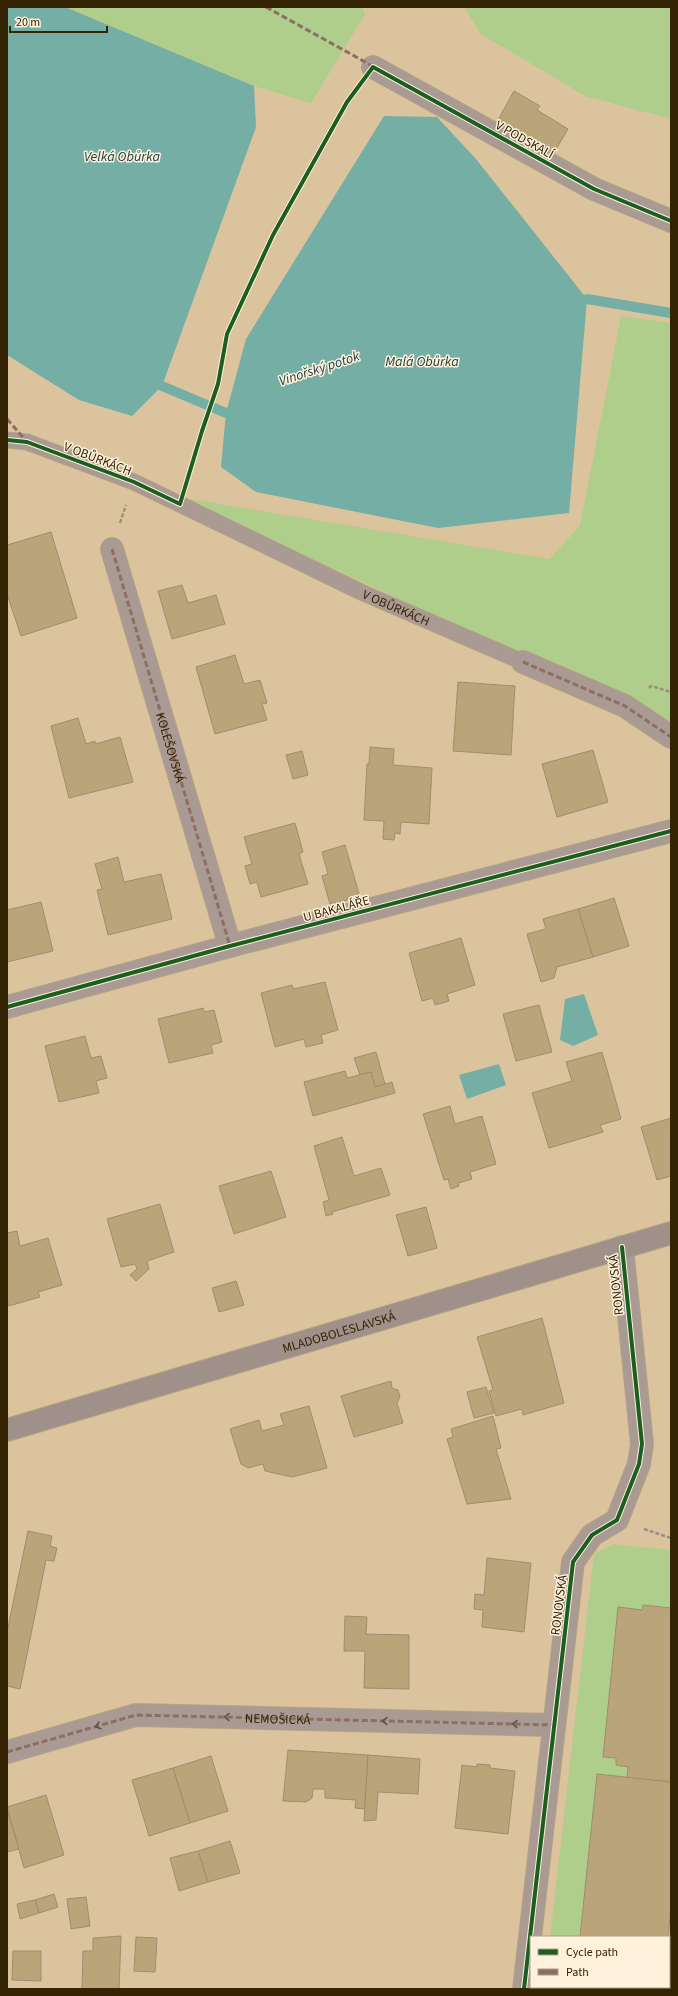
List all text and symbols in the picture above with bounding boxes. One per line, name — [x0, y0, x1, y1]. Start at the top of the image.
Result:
scale bar — [10, 8, 107, 34]
text: 20 m — [16, 14, 40, 31]
street label: V PODSKALÍ — [492, 116, 558, 164]
water label: Velká Obůrka — [84, 147, 160, 167]
water label: Vinořský potok — [276, 346, 363, 391]
water label: Malá Obůrka — [385, 352, 459, 372]
street label: V OBŮRKÁCH — [61, 438, 134, 480]
street label: V OBŮRKÁCH — [359, 586, 432, 631]
street label: KOLEŠOVSKÁ — [151, 710, 189, 786]
street label: U BAKALÁŘE — [301, 891, 371, 926]
street label: RONOVSKÁ — [604, 1253, 628, 1316]
street label: MLADOBOLESLAVSKÁ — [280, 1307, 399, 1358]
street label: RONOVSKÁ — [546, 1573, 572, 1636]
street label: NEMOŠICKÁ — [245, 1710, 312, 1729]
one-way arrow — [224, 1713, 230, 1722]
one-way arrow — [382, 1717, 388, 1725]
one-way arrow — [512, 1720, 518, 1728]
one-way arrow — [95, 1721, 102, 1730]
legend — [530, 1936, 670, 1988]
text: Cycle path — [566, 1944, 618, 1961]
text: Path — [566, 1964, 589, 1981]

